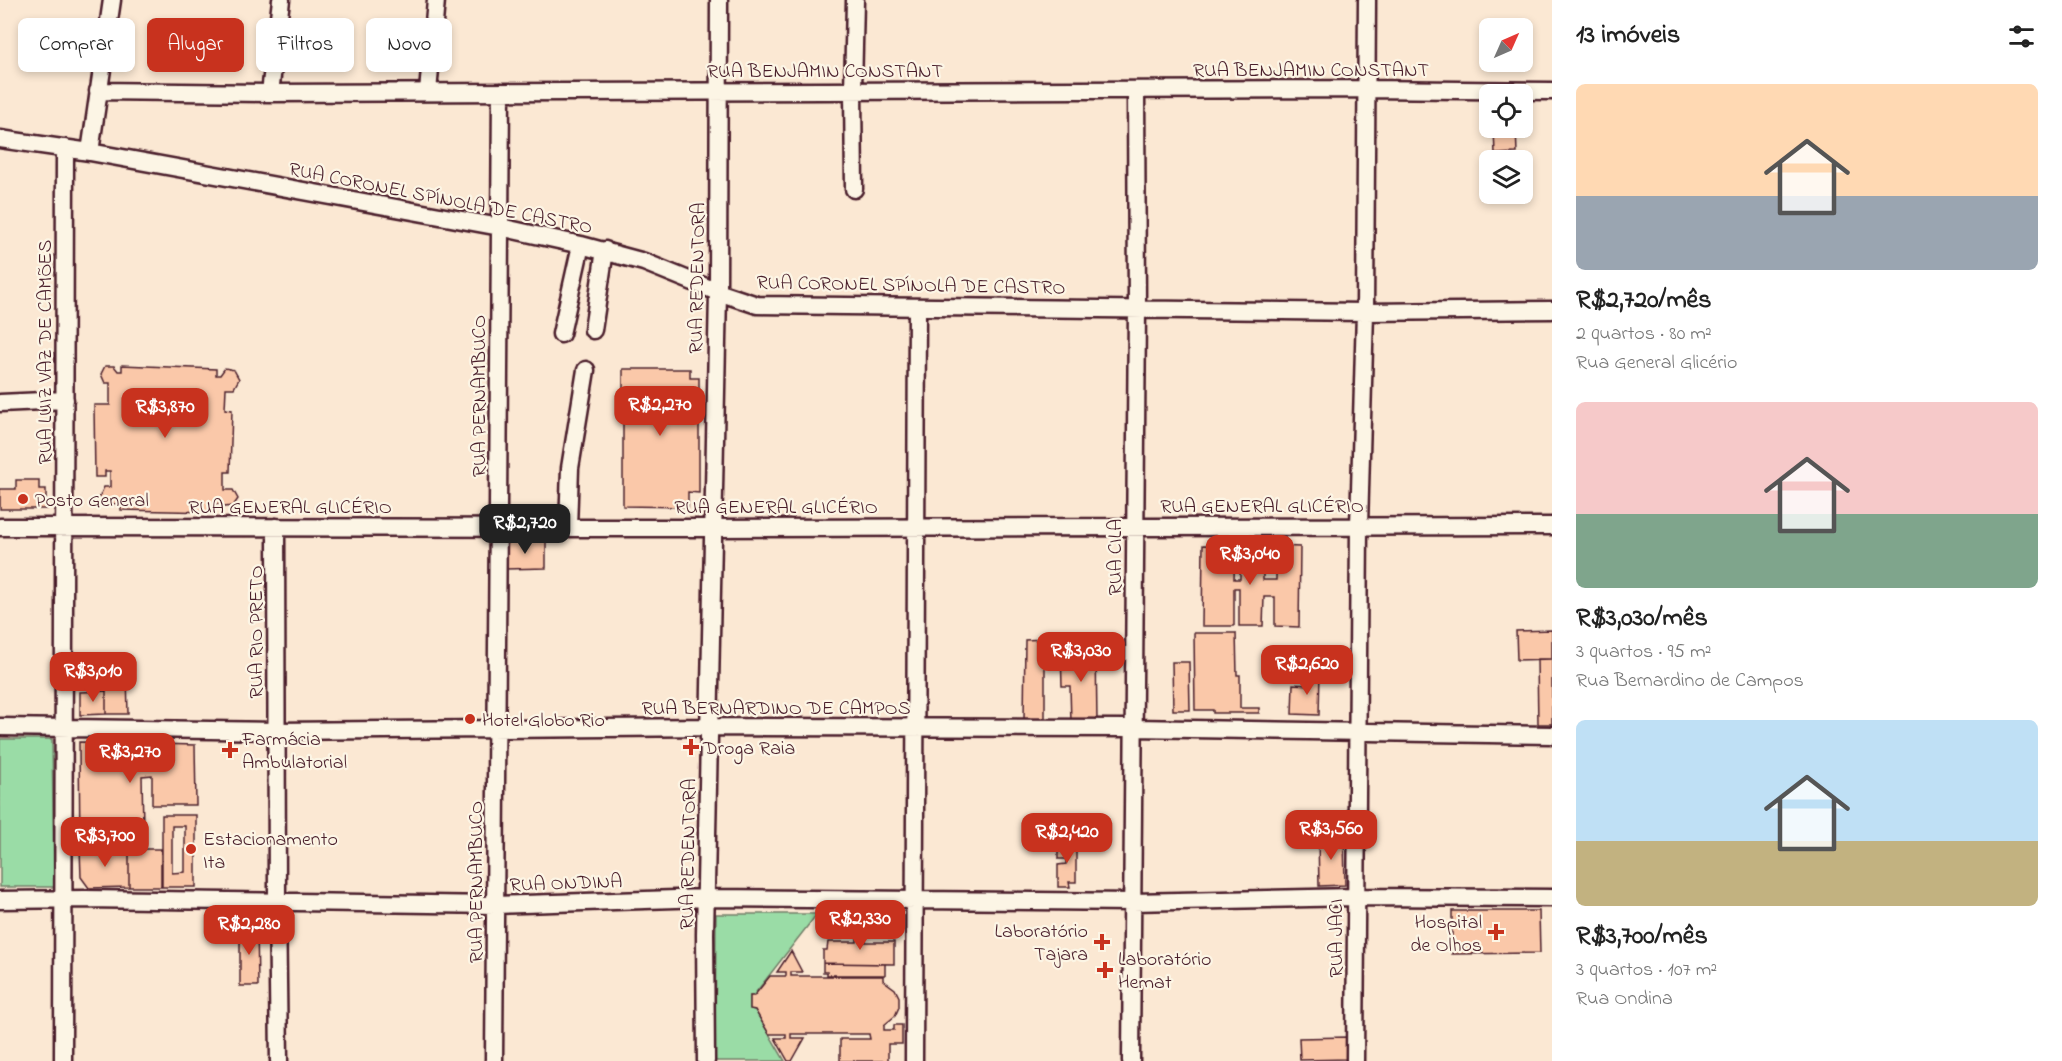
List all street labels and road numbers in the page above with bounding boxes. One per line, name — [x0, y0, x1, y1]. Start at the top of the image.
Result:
street label: RUA BENJAMIN CONSTANT — [1193, 57, 1429, 86]
street label: RUA BENJAMIN CONSTANT — [707, 58, 943, 87]
street label: RUA CORONEL SPÍNOLA DE CASTRO — [286, 156, 595, 243]
street label: RUA REDENTORA — [683, 202, 714, 354]
street label: RUA LUIZ VAZ DE CAMÕES — [32, 240, 61, 464]
street label: RUA CORONEL SPÍNOLA DE CASTRO — [756, 269, 1066, 304]
street label: RUA PERNAMBUCO — [466, 315, 495, 477]
street label: RUA GENERAL GLICÉRIO — [1160, 493, 1364, 522]
street label: RUA GENERAL GLICÉRIO — [188, 494, 392, 523]
street label: RUA GENERAL GLICÉRIO — [674, 494, 878, 523]
street label: RUA CILA — [1102, 519, 1131, 595]
street label: RUA RIO PRETO — [243, 565, 272, 699]
street label: RUA BERNARDINO DE CAMPOS — [641, 695, 911, 724]
street label: RUA REDENTORA — [674, 778, 705, 930]
street label: RUA PERNAMBUCO — [463, 801, 492, 963]
street label: RUA ONDINA — [509, 868, 623, 901]
street label: RUA JACI — [1323, 899, 1352, 977]

